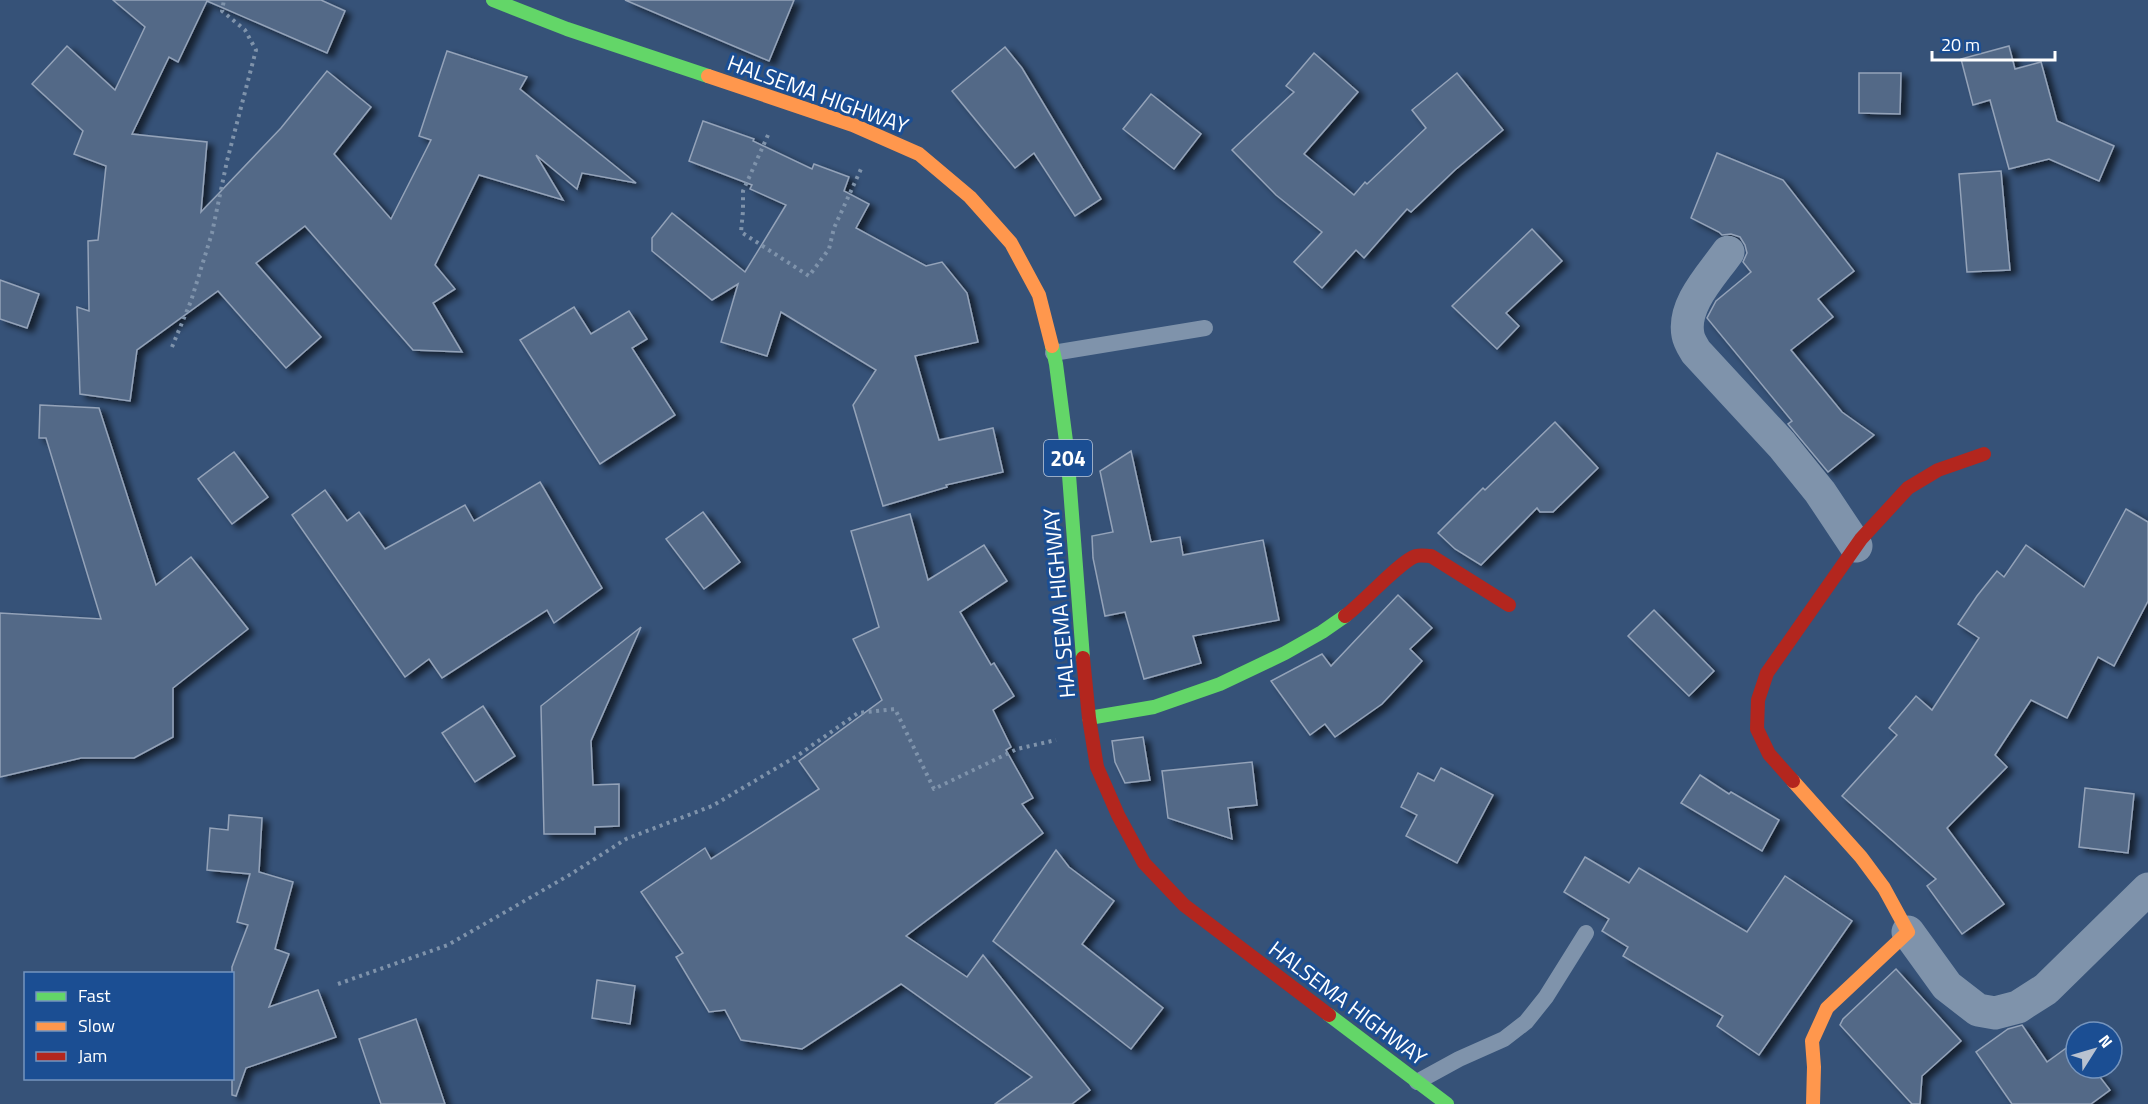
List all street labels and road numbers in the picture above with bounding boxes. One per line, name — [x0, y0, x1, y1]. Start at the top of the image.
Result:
street label: HALSEMA HIGHWAY — [723, 45, 914, 143]
road number: 204 — [1044, 440, 1092, 476]
street label: HALSEMA HIGHWAY — [1034, 506, 1084, 699]
street label: HALSEMA HIGHWAY — [1262, 932, 1434, 1074]

